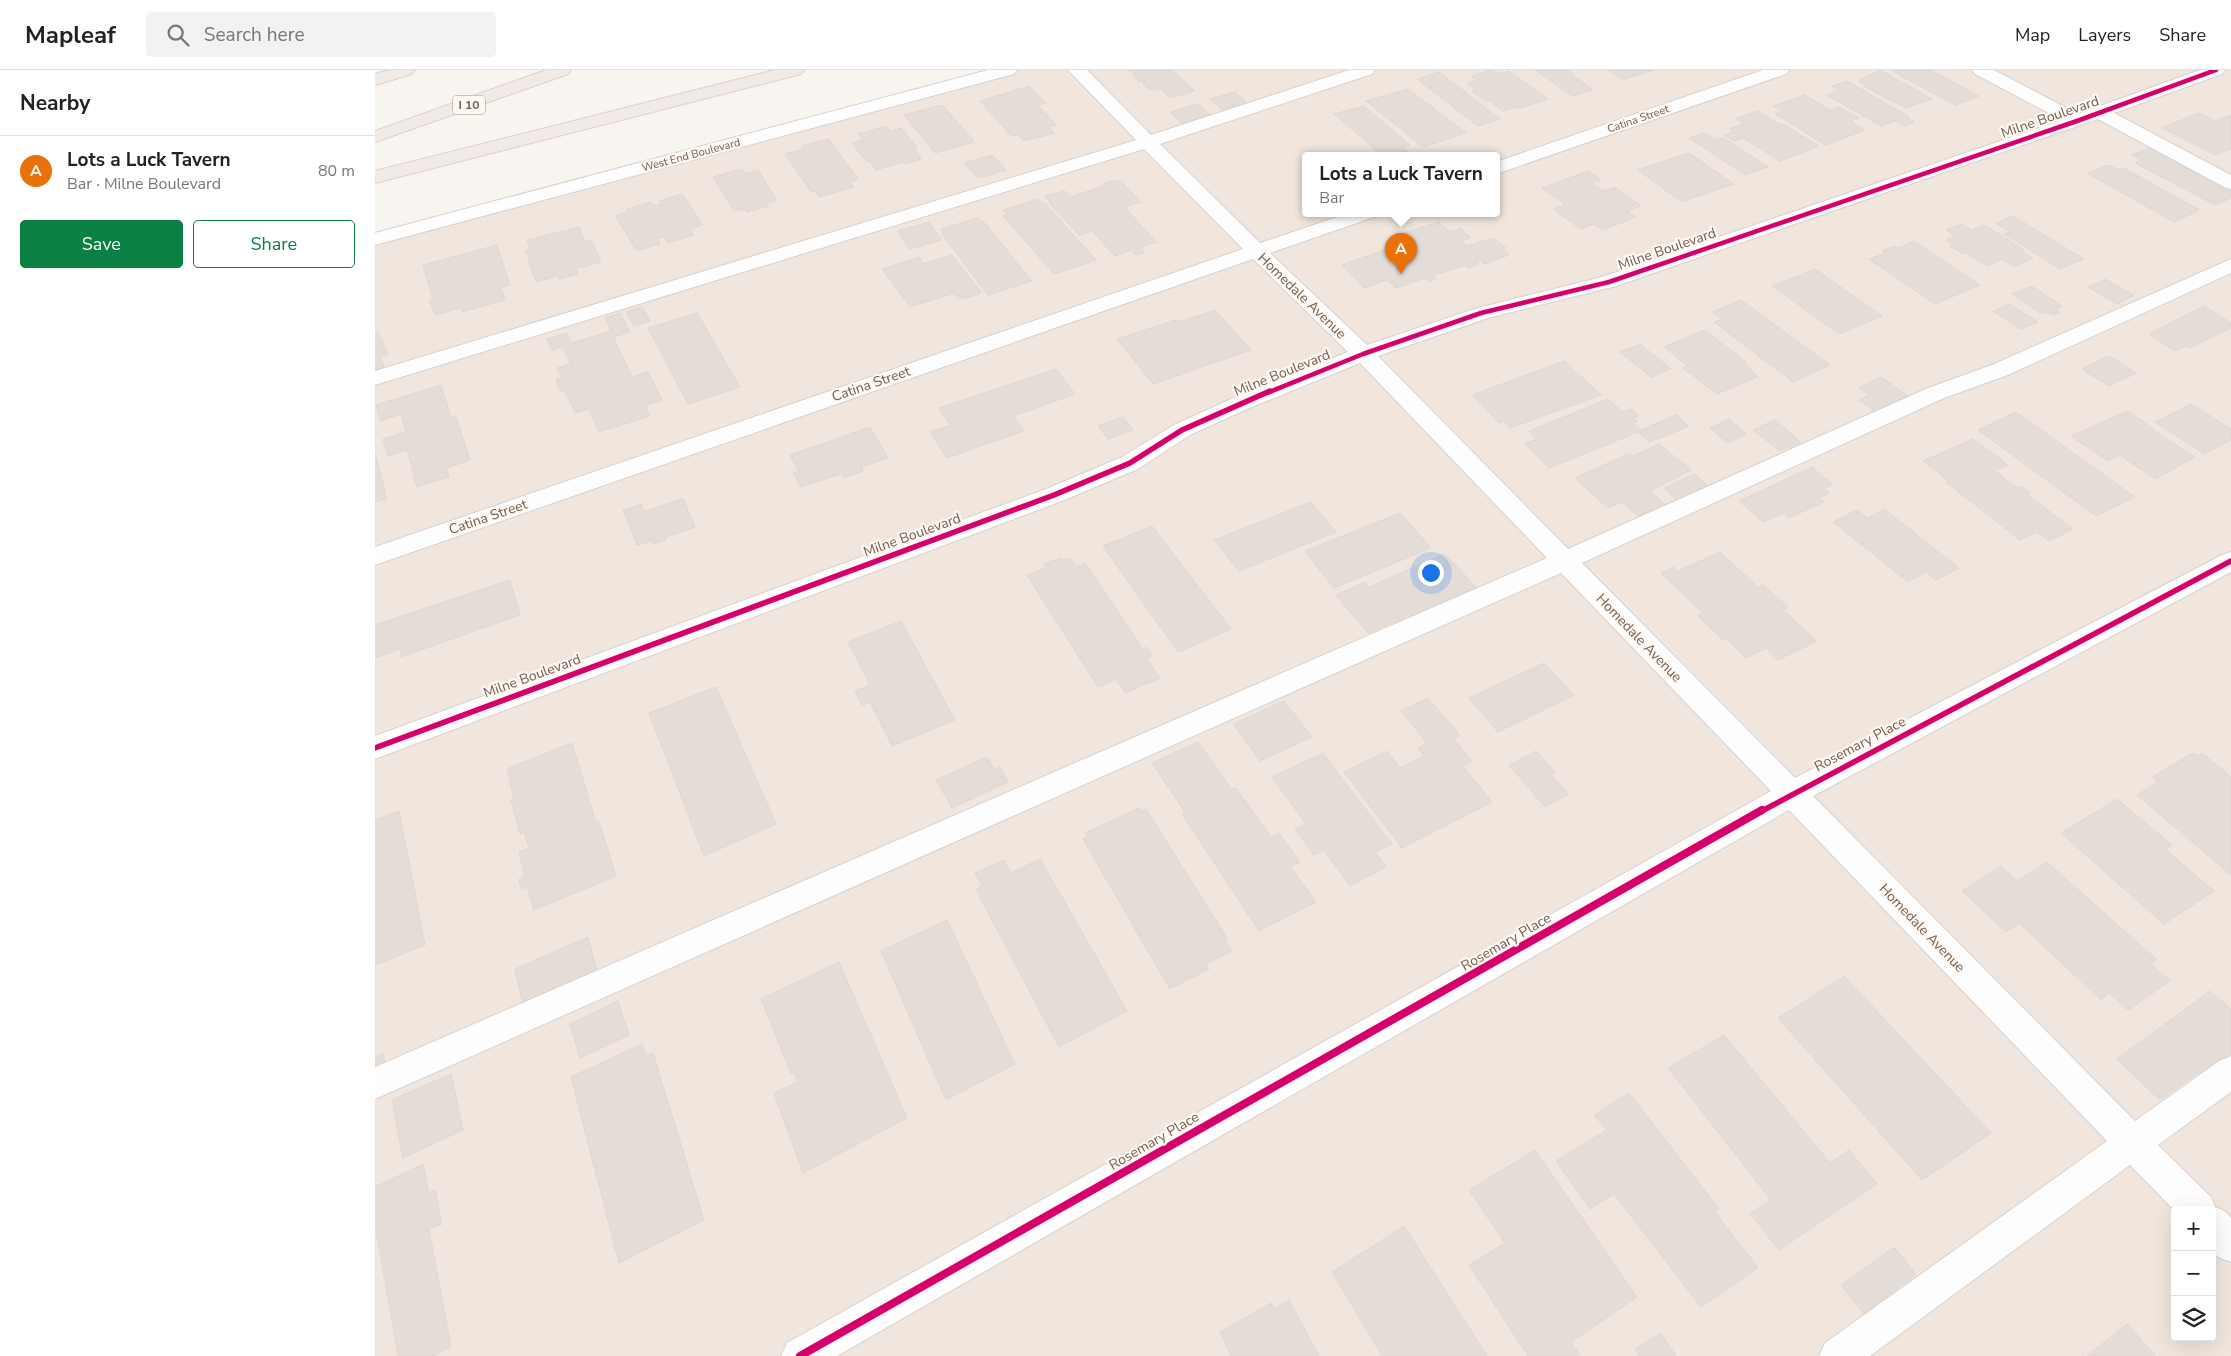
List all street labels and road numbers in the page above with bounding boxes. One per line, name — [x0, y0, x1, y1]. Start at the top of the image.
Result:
street label: Milne Boulevard — [1998, 91, 2102, 143]
road number: I 10 — [453, 96, 485, 114]
street label: Catina Street — [1605, 101, 1671, 137]
street label: West End Boulevard — [640, 135, 742, 175]
street label: Milne Boulevard — [1615, 223, 1719, 275]
street label: Homedale Avenue — [1254, 249, 1350, 343]
street label: Milne Boulevard — [1231, 345, 1333, 401]
street label: Catina Street — [829, 362, 913, 406]
street label: Catina Street — [446, 495, 530, 539]
street label: Milne Boulevard — [861, 509, 963, 561]
street label: Homedale Avenue — [1592, 590, 1686, 686]
street label: Milne Boulevard — [481, 650, 583, 702]
street label: Rosemary Place — [1811, 712, 1909, 776]
street label: Homedale Avenue — [1875, 880, 1969, 976]
street label: Rosemary Place — [1458, 909, 1554, 975]
street label: Rosemary Place — [1106, 1108, 1202, 1174]

